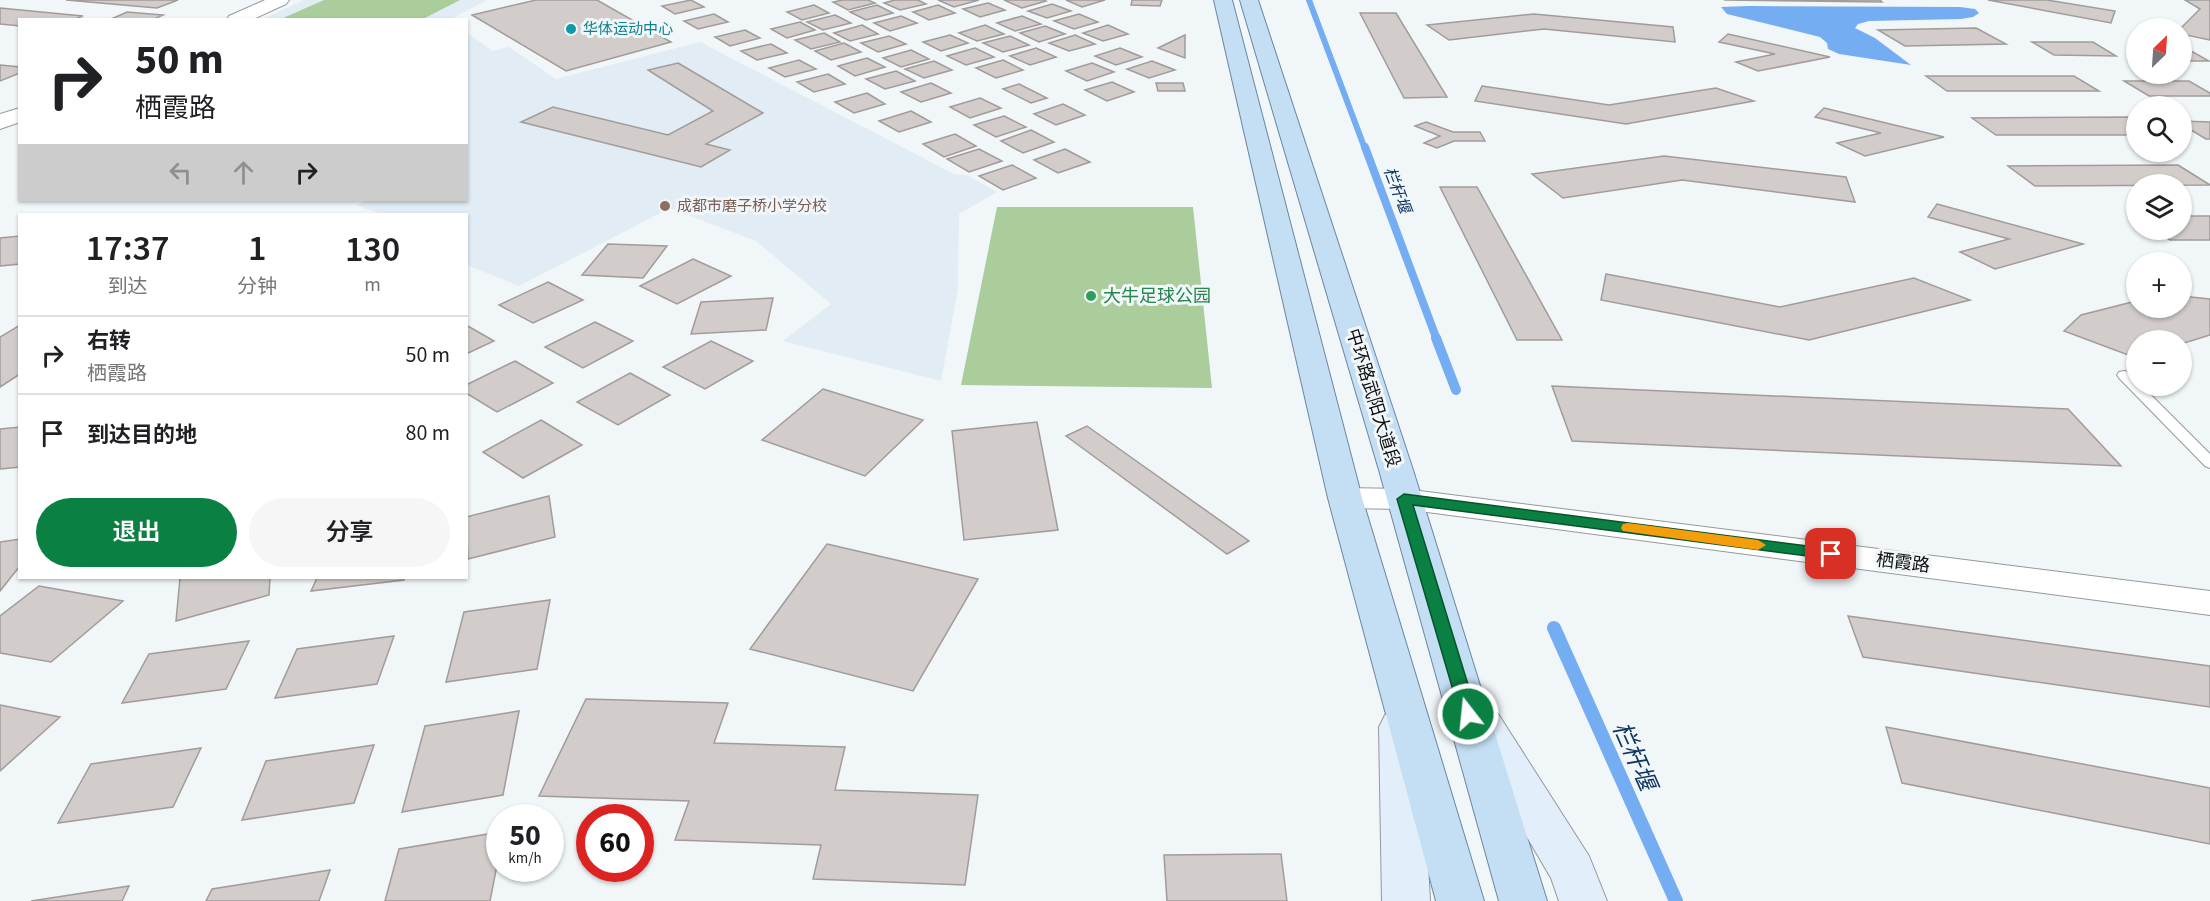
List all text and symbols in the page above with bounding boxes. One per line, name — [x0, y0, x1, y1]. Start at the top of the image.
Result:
north arrow — [2126, 18, 2192, 84]
map controls — [2126, 18, 2192, 396]
place label: 华体运动中心 — [583, 19, 673, 40]
marker: 华体运动中心 — [564, 22, 578, 36]
text: 50 m — [135, 30, 224, 90]
icon: right — [36, 42, 114, 120]
text: 栖霞路 — [135, 89, 216, 128]
button: search — [2126, 96, 2192, 162]
icon: left — [164, 156, 197, 189]
icon: ahead — [227, 156, 260, 189]
icon: right — [290, 156, 323, 189]
water label: 栏杆堰 — [1378, 164, 1417, 219]
button: layers — [2126, 174, 2192, 240]
place label: 成都市磨子桥小学分校 — [677, 196, 827, 217]
marker: 成都市磨子桥小学分校 — [658, 199, 672, 213]
text: 17:37 — [86, 223, 169, 274]
text: 1 — [248, 223, 266, 274]
text: 130 — [345, 224, 400, 275]
button: + — [2126, 252, 2192, 318]
text: m — [364, 271, 381, 299]
text: 到达 — [108, 273, 148, 301]
text: 分钟 — [237, 273, 277, 301]
place label: 大牛足球公园 — [1103, 284, 1211, 309]
marker: 大牛足球公园 — [1084, 289, 1098, 303]
text: 右转 — [87, 325, 131, 357]
street label: 中环路武阳大道段 — [1340, 325, 1406, 471]
button: − — [2126, 330, 2192, 396]
icon: right — [36, 339, 69, 372]
text: 50 m — [405, 339, 450, 371]
text: 栖霞路 — [87, 360, 147, 388]
icon: arrive — [36, 417, 69, 450]
text: 80 m — [405, 417, 450, 449]
text: 到达目的地 — [87, 419, 197, 451]
button: 退出 — [36, 498, 237, 567]
button: 分享 — [249, 498, 450, 567]
pin — [1805, 528, 1856, 579]
icon: arrive — [1814, 537, 1847, 570]
street label: 栖霞路 — [1875, 547, 1931, 579]
position arrow — [1436, 682, 1500, 746]
water label: 栏杆堰 — [1603, 716, 1666, 800]
speed limit sign: 60 — [576, 804, 654, 882]
text: 50 — [509, 814, 541, 857]
text: km/h — [508, 848, 542, 869]

